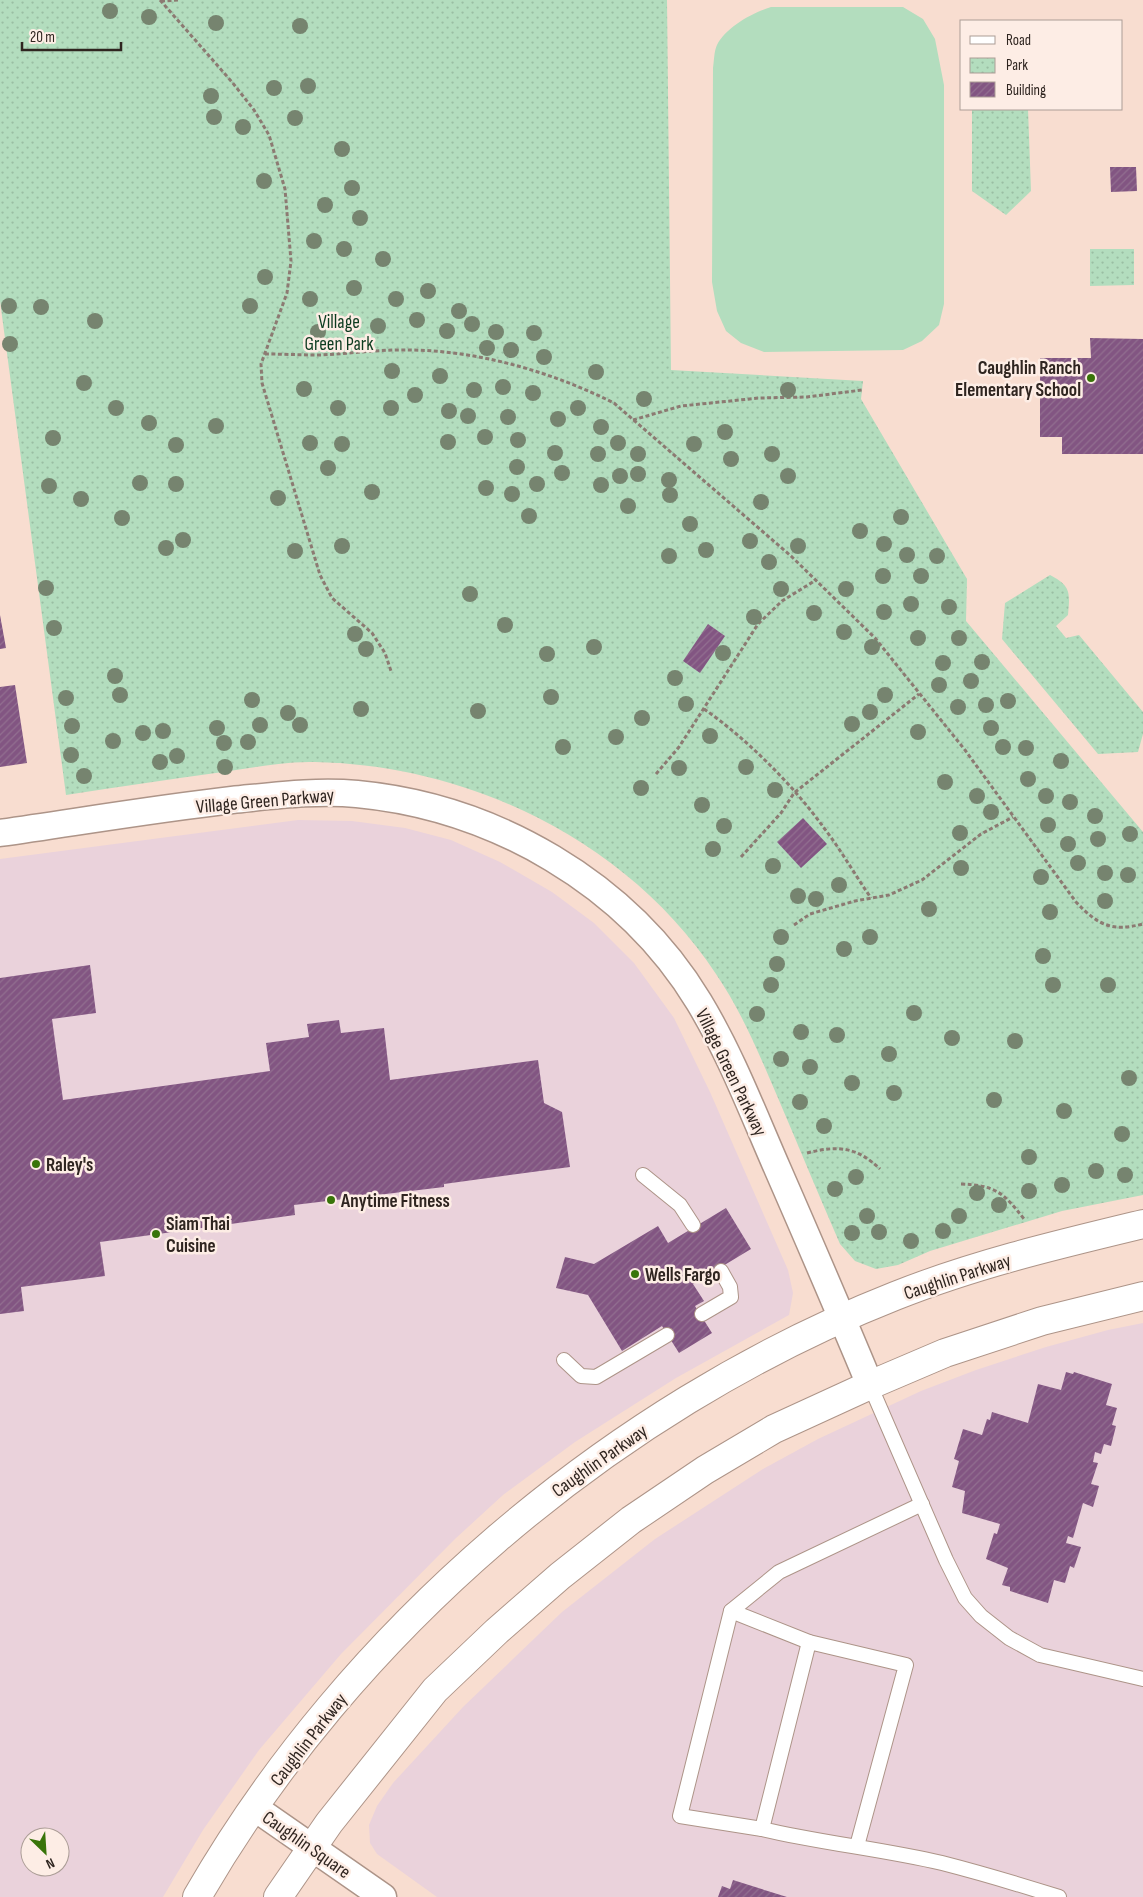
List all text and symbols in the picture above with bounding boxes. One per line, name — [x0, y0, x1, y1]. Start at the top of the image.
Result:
scale bar — [22, 20, 121, 52]
legend — [960, 20, 1123, 110]
text: 20 m — [30, 28, 55, 47]
text: Road — [1006, 31, 1031, 50]
text: Park — [1006, 56, 1028, 75]
text: Building — [1006, 81, 1046, 100]
park label: Village Green Park — [305, 311, 374, 356]
place label: Caughlin Ranch Elementary School — [955, 357, 1081, 402]
marker: Caughlin Ranch Elementary School — [1085, 372, 1097, 384]
street label: Village Green Parkway — [195, 784, 336, 819]
street label: Village Green Parkway — [690, 1005, 772, 1141]
place label: Raley's — [46, 1154, 93, 1177]
marker: Raley's — [30, 1158, 42, 1170]
place label: Anytime Fitness — [340, 1190, 450, 1213]
marker: Anytime Fitness — [325, 1194, 337, 1206]
place label: Siam Thai Cuisine — [166, 1213, 230, 1258]
marker: Siam Thai Cuisine — [150, 1228, 162, 1240]
street label: Caughlin Parkway — [901, 1249, 1015, 1306]
place label: Wells Fargo — [645, 1264, 721, 1287]
marker: Wells Fargo — [629, 1268, 641, 1280]
street label: Caughlin Parkway — [548, 1420, 653, 1503]
street label: Caughlin Parkway — [266, 1688, 353, 1791]
street label: Caughlin Square — [258, 1806, 355, 1884]
north arrow — [20, 1827, 70, 1877]
text: N — [43, 1854, 57, 1873]

